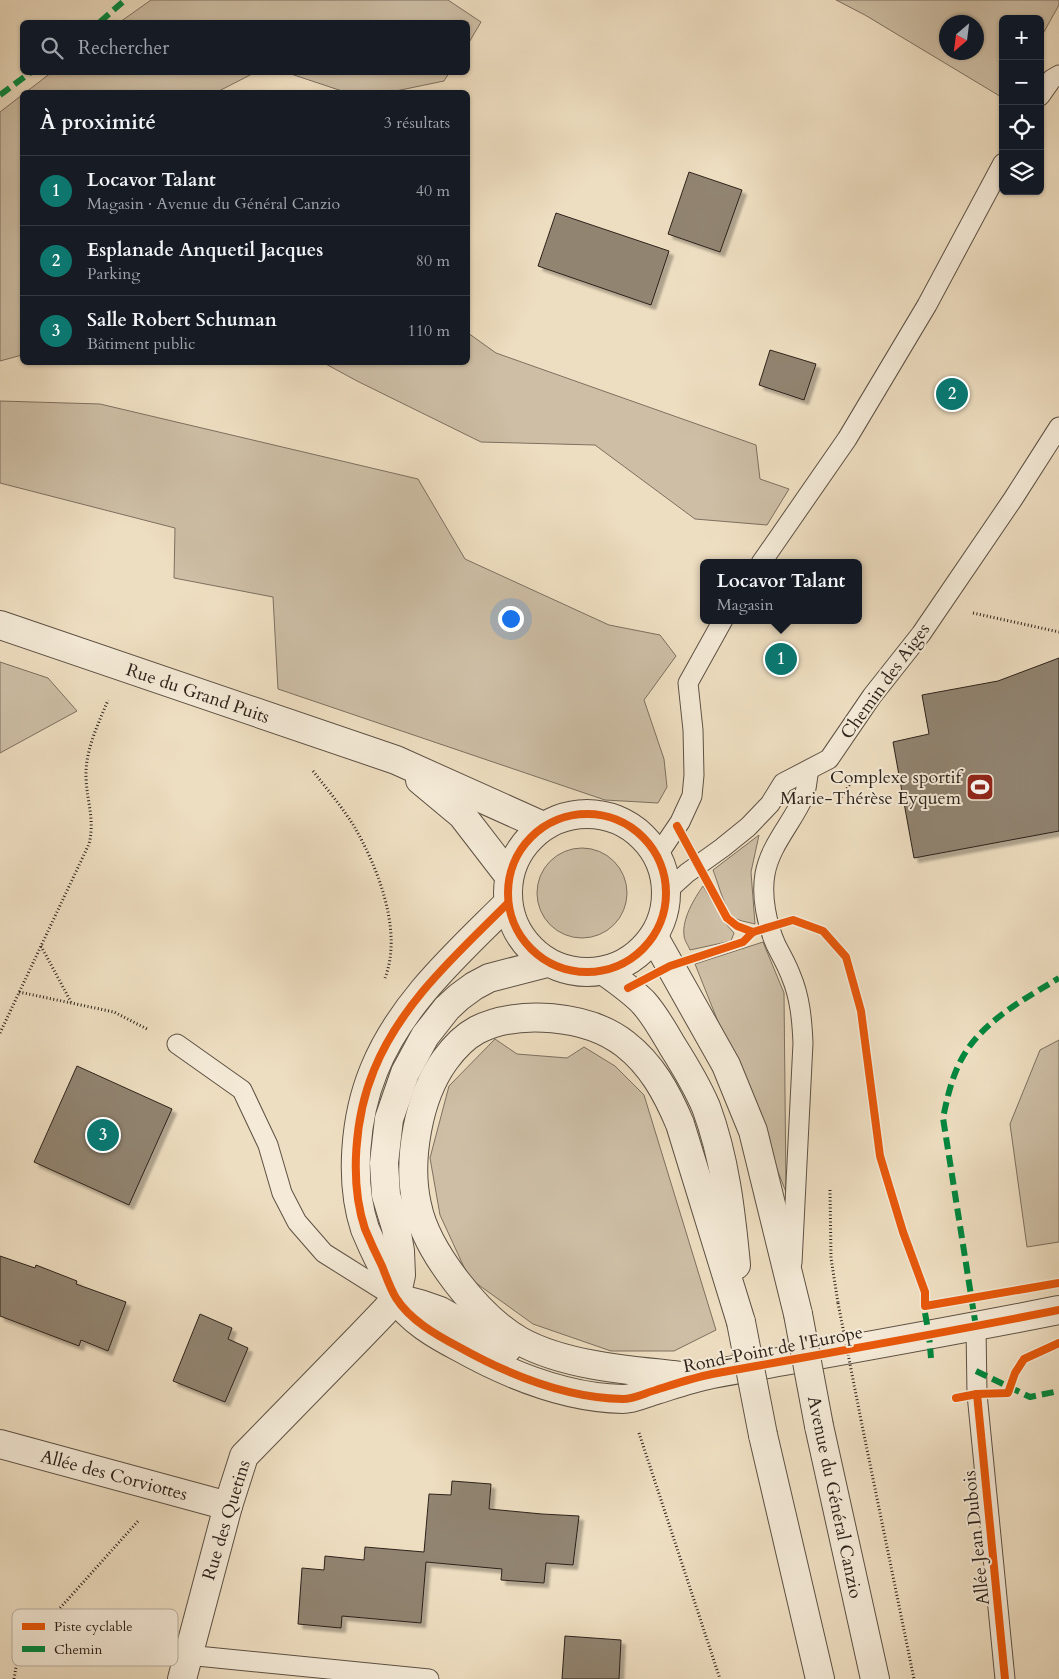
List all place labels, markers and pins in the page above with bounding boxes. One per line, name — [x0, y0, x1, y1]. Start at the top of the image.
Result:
pin: 2 — [936, 375, 968, 413]
pin: 1 — [765, 640, 797, 678]
place label: Complexe sportif Marie-Thérèse Eyquem — [780, 765, 965, 811]
sports icon: Complexe sportif Marie-Thérèse Eyquem — [965, 772, 995, 802]
pin: 3 — [87, 1116, 119, 1154]

